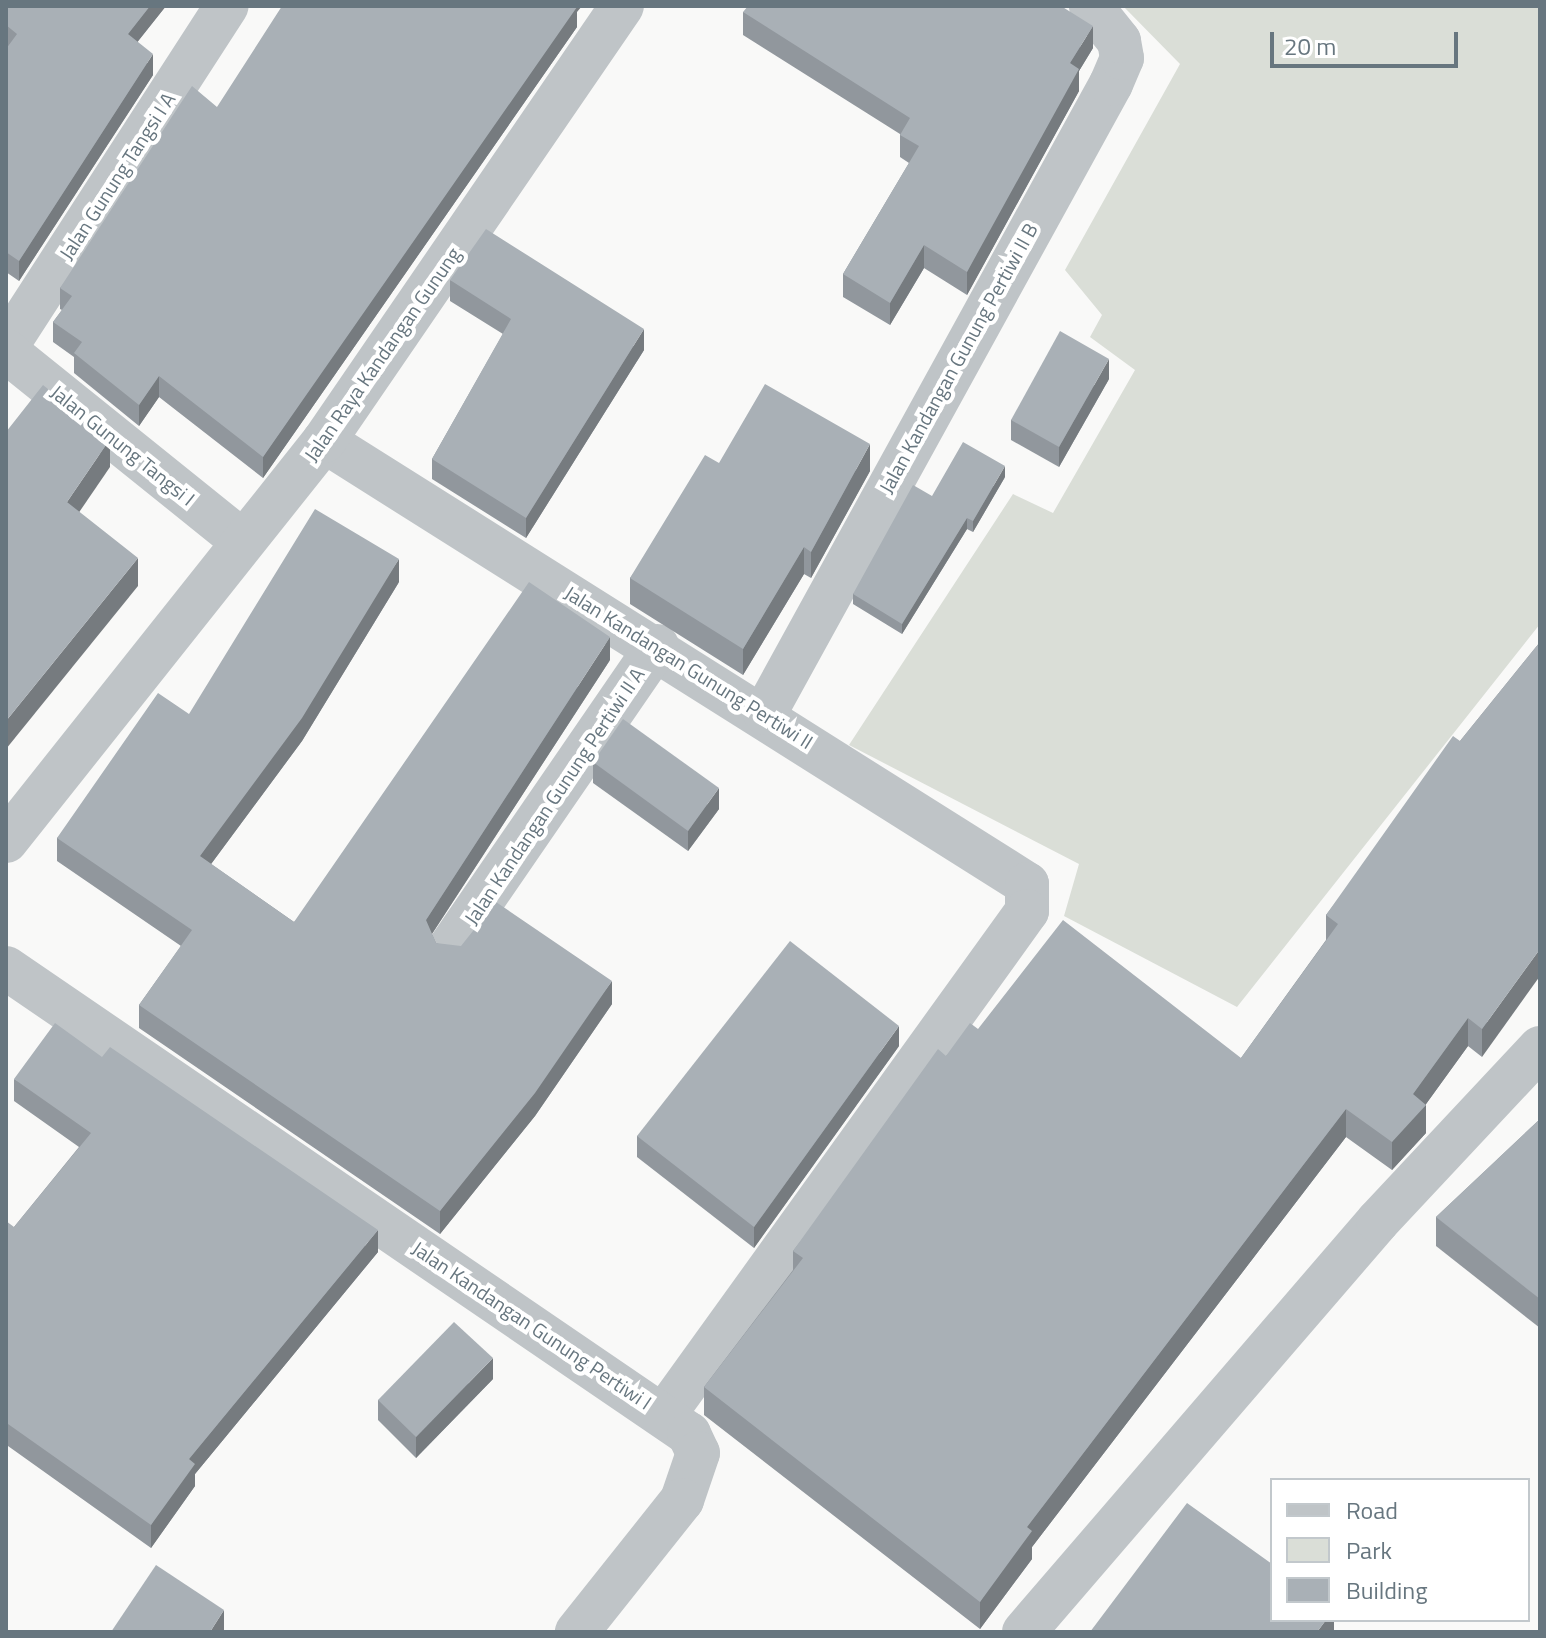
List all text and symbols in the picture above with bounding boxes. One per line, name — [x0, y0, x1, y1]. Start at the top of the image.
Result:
scale bar — [1274, 16, 1462, 66]
text: 20 m — [1284, 28, 1336, 64]
street label: Jalan Gunung Tangsi I A — [54, 88, 180, 264]
street label: Jalan Kandangan Gunung Pertiwi II B — [874, 219, 1042, 497]
street label: Jalan Raya Kandangan Gunung — [299, 242, 465, 466]
street label: Jalan Gunung Tangsi I — [46, 380, 200, 510]
street label: Jalan Kandangan Gunung Pertiwi II — [560, 580, 818, 754]
street label: Jalan Kandangan Gunung Pertiwi II A — [459, 663, 649, 929]
street label: Jalan Kandangan Gunung Pertiwi I — [408, 1236, 656, 1414]
legend — [1270, 1478, 1530, 1622]
text: Road — [1346, 1492, 1398, 1528]
text: Park — [1346, 1532, 1392, 1568]
text: Building — [1346, 1572, 1428, 1608]

